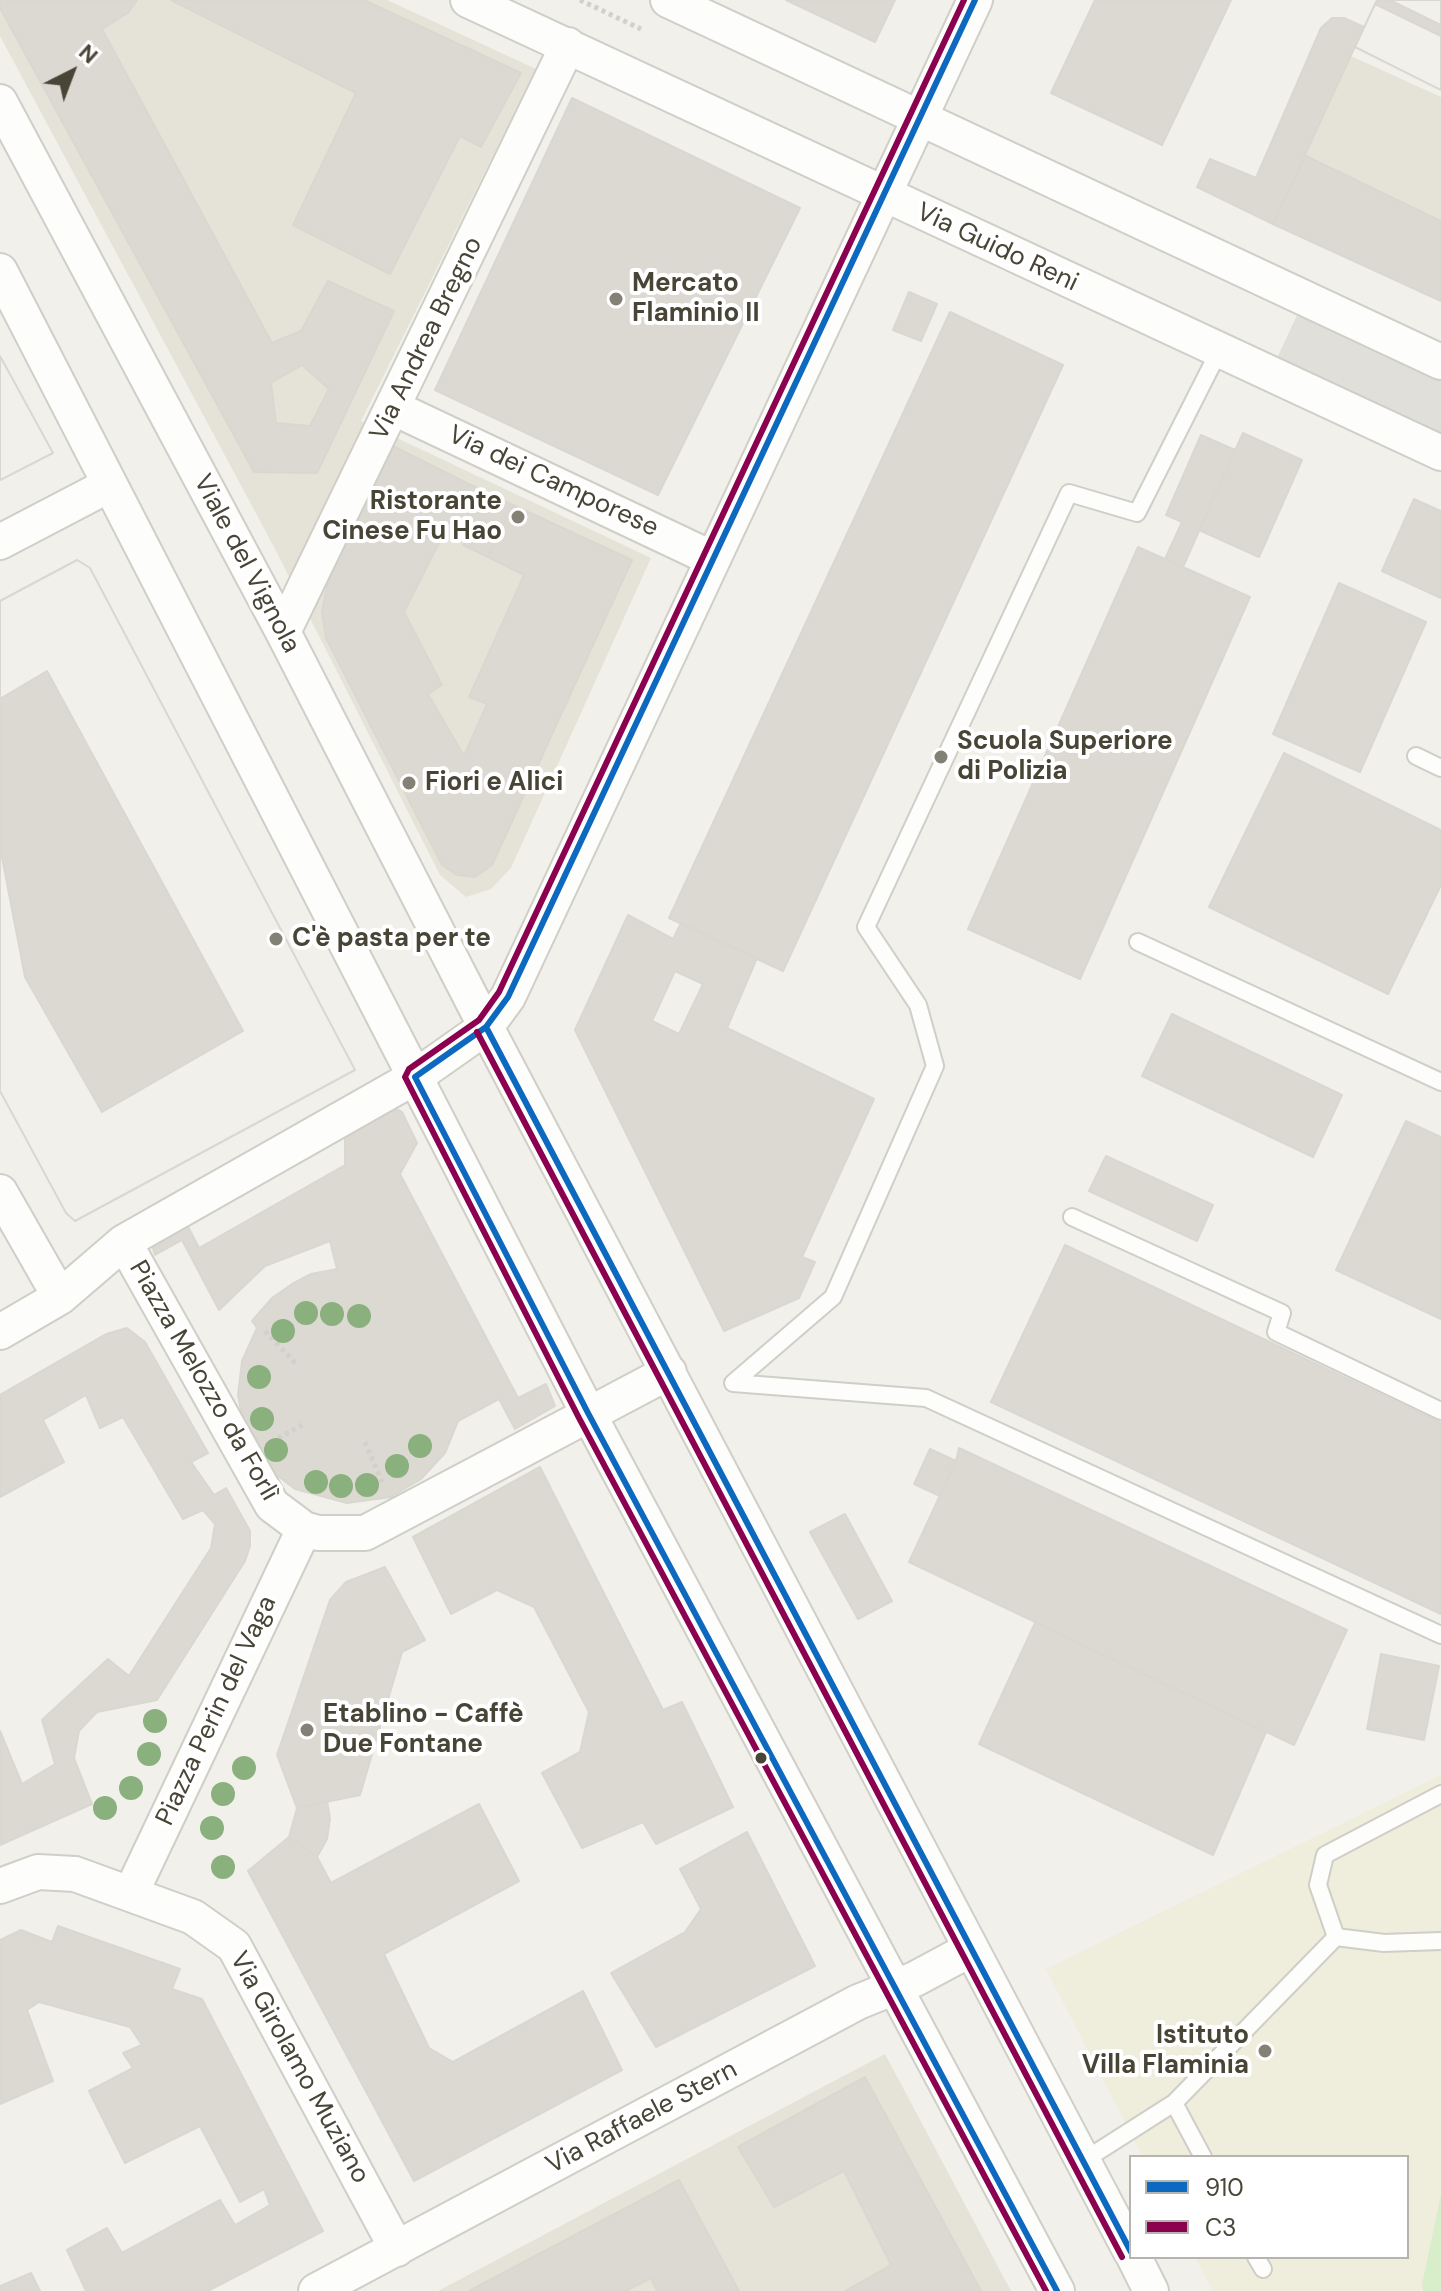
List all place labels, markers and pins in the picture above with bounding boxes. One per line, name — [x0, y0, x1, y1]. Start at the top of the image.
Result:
place label: Mercato Flaminio II — [632, 268, 760, 330]
marker: Mercato Flaminio II — [607, 290, 625, 308]
place label: Ristorante Cinese Fu Hao — [322, 486, 502, 548]
marker: Ristorante Cinese Fu Hao — [509, 508, 527, 526]
place label: Scuola Superiore di Polizia — [957, 726, 1173, 788]
marker: Scuola Superiore di Polizia — [932, 748, 950, 766]
place label: Fiori e Alici — [425, 767, 563, 799]
marker: Fiori e Alici — [400, 774, 418, 792]
place label: C'è pasta per te — [292, 923, 491, 955]
marker: C'è pasta per te — [267, 930, 285, 948]
place label: Etablino - Caffè Due Fontane — [323, 1699, 524, 1760]
marker: Etablino - Caffè Due Fontane — [298, 1721, 316, 1739]
unlabelled marker — [753, 1750, 769, 1766]
place label: Istituto Villa Flaminia — [1082, 2020, 1249, 2082]
marker: Istituto Villa Flaminia — [1256, 2042, 1274, 2060]

